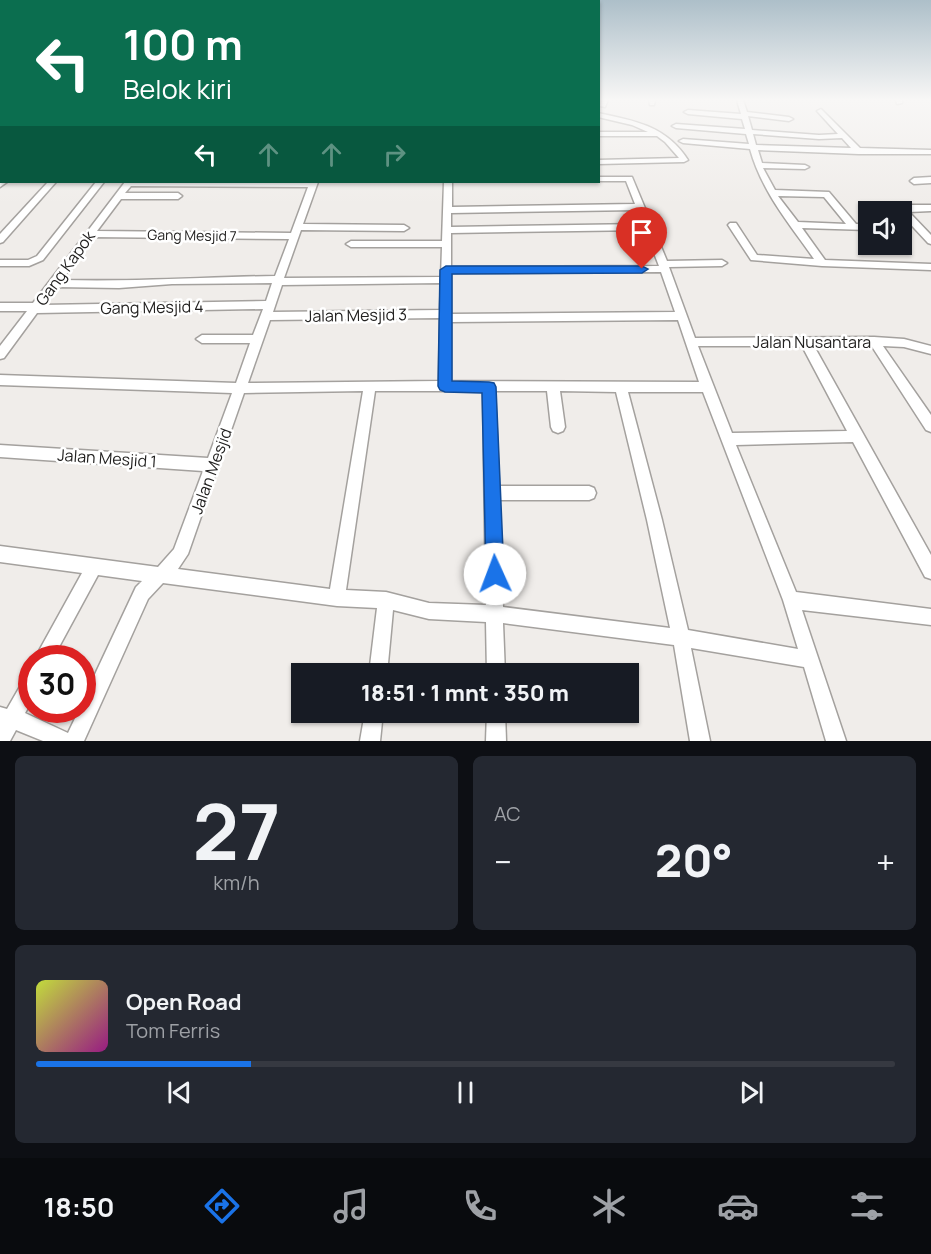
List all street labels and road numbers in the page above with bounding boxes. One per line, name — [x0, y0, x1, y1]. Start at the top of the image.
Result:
street label: Gang Kapok — [30, 225, 100, 310]
street label: Gang Mesjid 7 — [147, 225, 237, 245]
street label: Gang Mesjid 4 — [100, 295, 204, 319]
street label: Jalan Mesjid 3 — [305, 303, 407, 327]
street label: Jalan Nusantara — [753, 331, 871, 353]
street label: Jalan Mesjid — [185, 425, 237, 517]
street label: Jalan Mesjid 1 — [57, 444, 157, 472]

